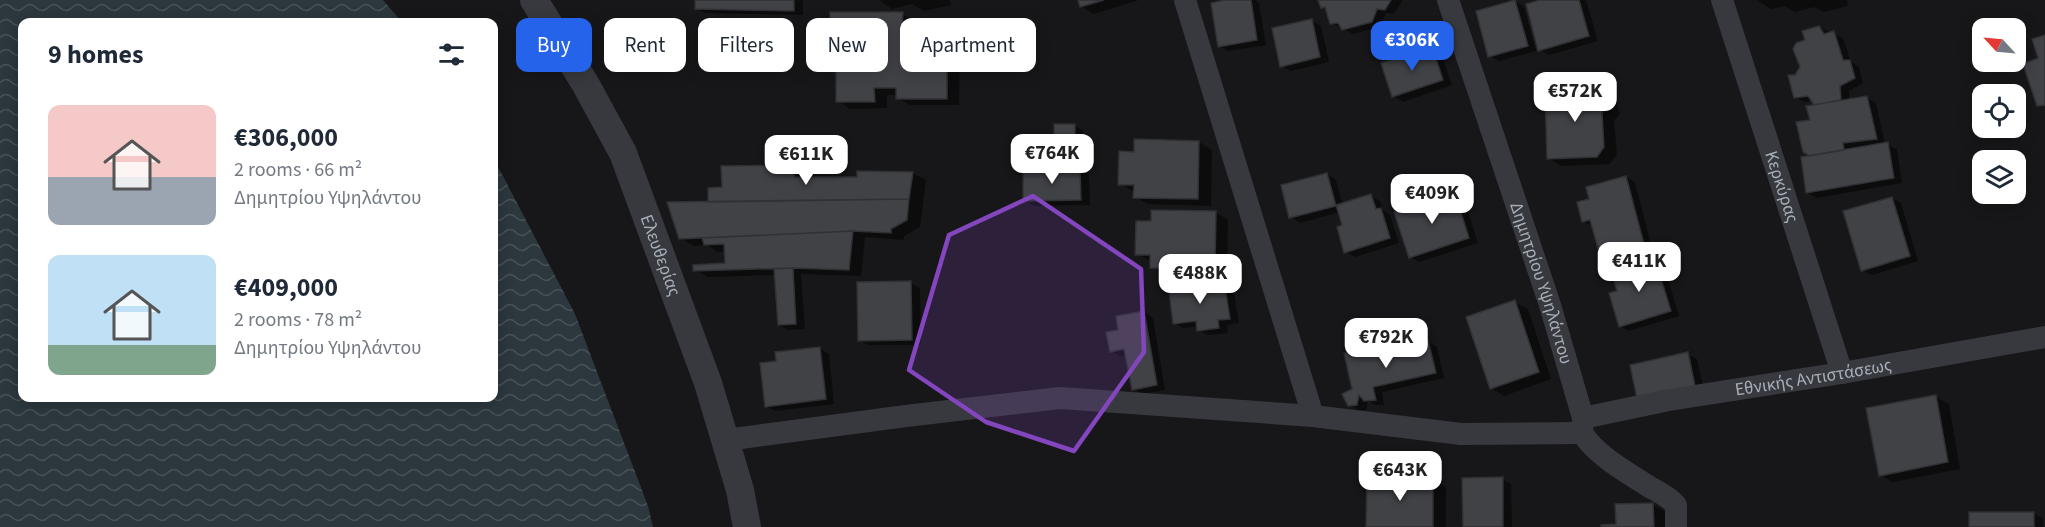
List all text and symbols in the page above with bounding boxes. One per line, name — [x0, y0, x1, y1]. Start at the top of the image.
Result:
chip: Buy — [516, 18, 592, 72]
chip: Rent — [604, 18, 686, 72]
chip: Filters — [698, 18, 794, 72]
chip: New — [806, 18, 888, 72]
chip: Apartment — [900, 18, 1036, 72]
north arrow — [1972, 18, 2026, 72]
map controls — [1972, 18, 2026, 204]
pin: €306K — [1370, 21, 1454, 72]
text: €306K — [1385, 26, 1439, 54]
text: 9 homes — [48, 36, 143, 73]
icon: filters — [435, 38, 468, 71]
pin: €572K — [1533, 72, 1617, 123]
text: €572K — [1548, 77, 1602, 105]
button: locate — [1972, 84, 2026, 138]
text: €306,000 — [234, 119, 338, 156]
icon: home — [96, 129, 168, 201]
pin: €764K — [1010, 134, 1094, 185]
pin: €611K — [764, 135, 848, 186]
text: €764K — [1025, 139, 1079, 167]
text: €611K — [779, 140, 833, 168]
street label: Κερκύρας — [1759, 147, 1805, 226]
button: layers — [1972, 150, 2026, 204]
text: 2 rooms · 66 m² — [234, 156, 362, 184]
pin: €409K — [1390, 174, 1474, 225]
text: €409K — [1405, 179, 1459, 207]
text: Δημητρίου Υψηλάντου — [234, 184, 421, 212]
street label: Δημητρίου Υψηλάντου — [1504, 199, 1579, 367]
street label: Ελευθερίας — [634, 211, 687, 300]
pin: €411K — [1597, 242, 1681, 293]
text: €411K — [1612, 247, 1666, 275]
pin: €488K — [1158, 254, 1242, 305]
text: €488K — [1173, 259, 1227, 287]
text: €409,000 — [234, 269, 338, 306]
icon: home — [96, 279, 168, 351]
text: 2 rooms · 78 m² — [234, 306, 362, 334]
pin: €792K — [1344, 318, 1428, 369]
text: €792K — [1359, 323, 1413, 351]
text: Δημητρίου Υψηλάντου — [234, 334, 421, 362]
street label: Εθνικής Αντιστάσεως — [1733, 352, 1894, 402]
pin: €643K — [1358, 451, 1442, 502]
text: €643K — [1373, 456, 1427, 484]

